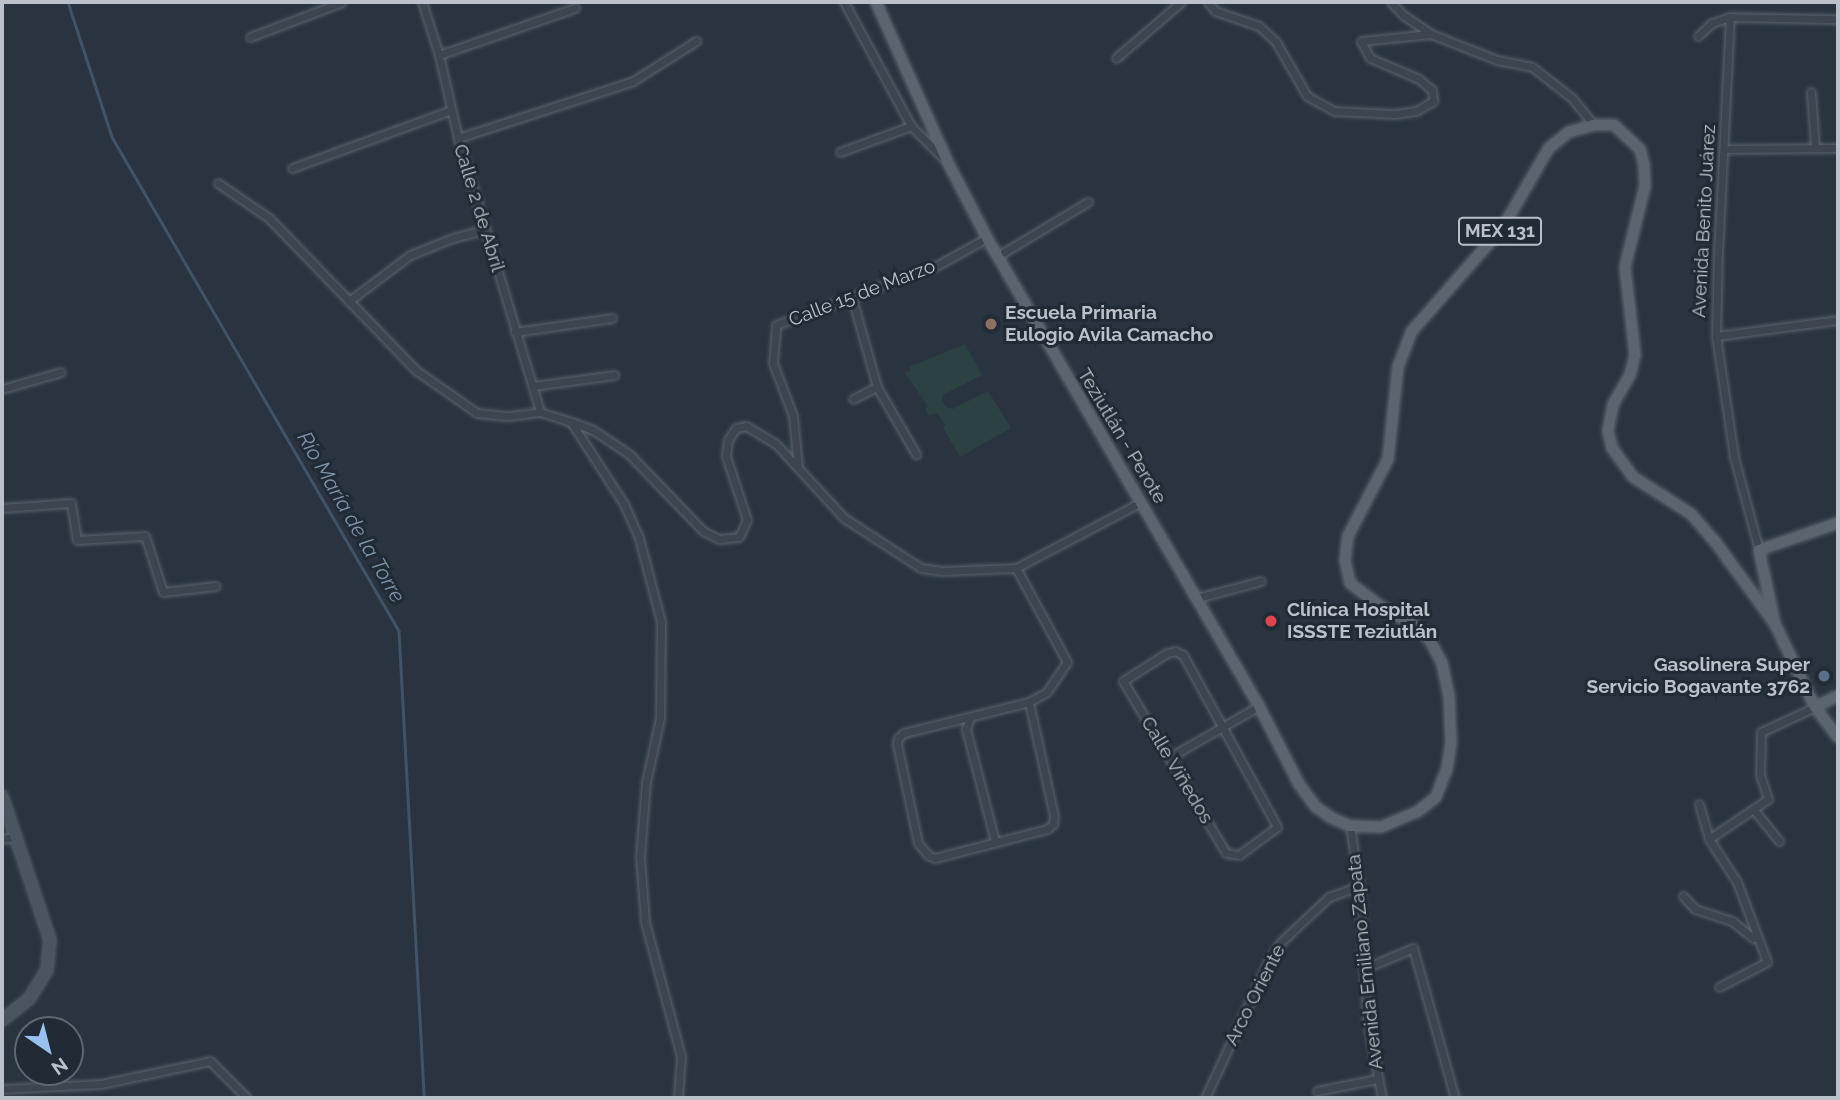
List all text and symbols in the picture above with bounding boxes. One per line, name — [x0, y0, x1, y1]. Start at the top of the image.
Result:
street label: Avenida Benito Juárez — [1688, 123, 1720, 319]
street label: Calle 2 de Abril — [449, 141, 509, 275]
road number: MEX 131 — [1456, 216, 1544, 246]
street label: Calle 15 de Marzo — [786, 255, 938, 331]
place label: Escuela Primaria Eulogio Avila Camacho — [1005, 302, 1214, 346]
marker: Escuela Primaria Eulogio Avila Camacho — [983, 316, 999, 332]
street label: Teziutlán - Perote — [1073, 364, 1171, 508]
water label: Río María de la Torre — [292, 427, 410, 607]
place label: Clínica Hospital ISSSTE Teziutlán — [1287, 599, 1438, 643]
marker: Clínica Hospital ISSSTE Teziutlán — [1261, 611, 1281, 631]
place label: Gasolinera Super Servicio Bogavante 3762 — [1587, 654, 1810, 698]
marker: Gasolinera Super Servicio Bogavante 3762 — [1816, 668, 1832, 684]
street label: Calle Viñedos — [1136, 712, 1218, 828]
street label: Avenida Emiliano Zapata — [1342, 853, 1388, 1071]
street label: Arco Oriente — [1220, 941, 1290, 1049]
north arrow — [14, 1016, 84, 1086]
text: N — [48, 1053, 72, 1080]

